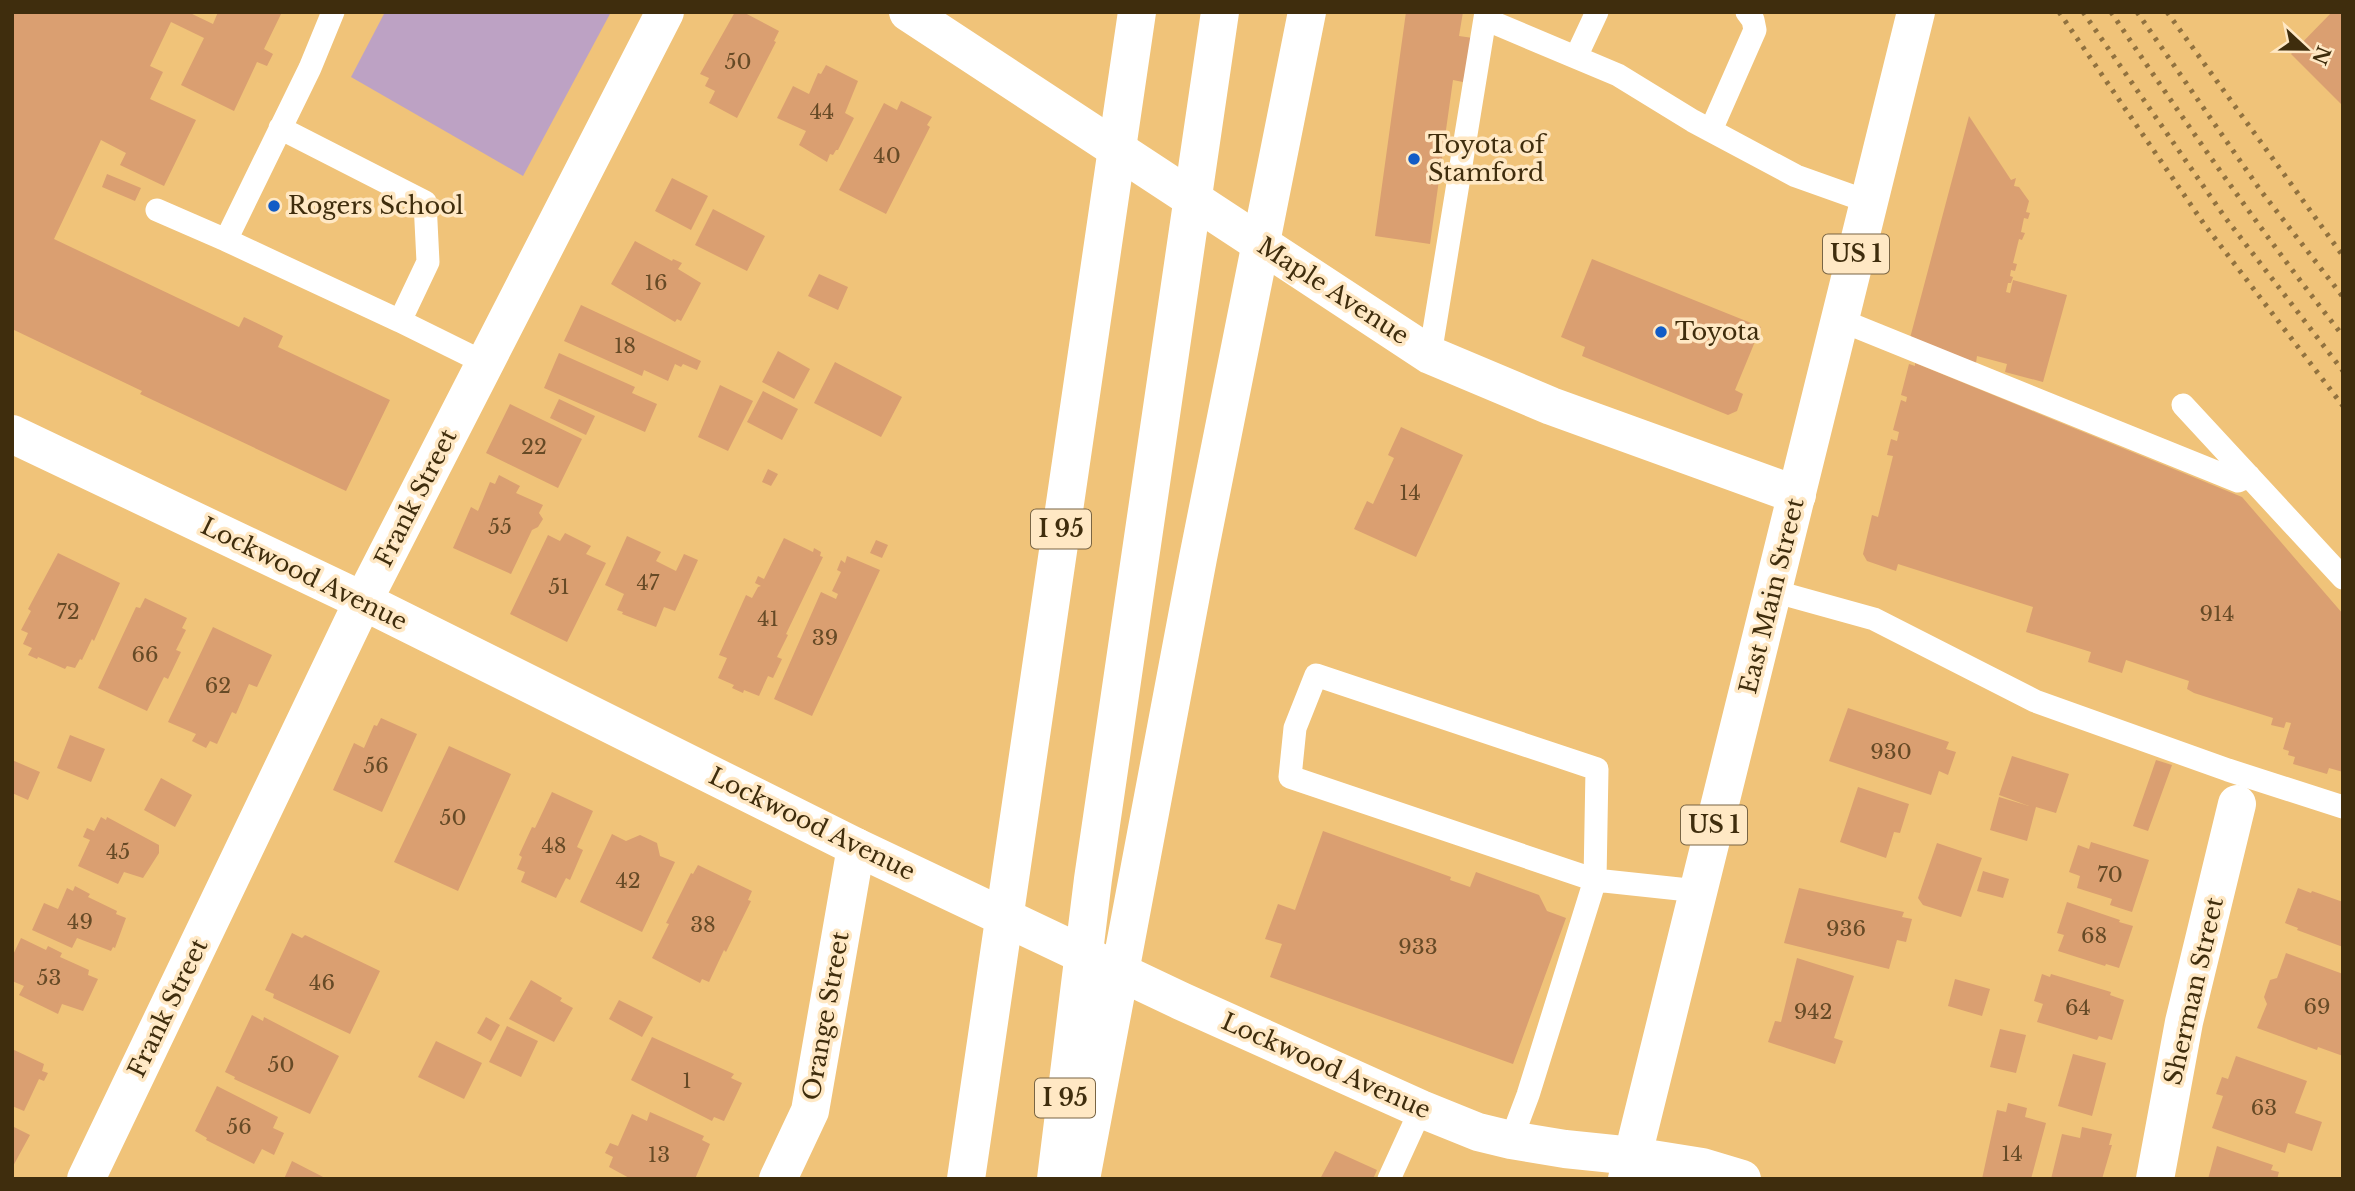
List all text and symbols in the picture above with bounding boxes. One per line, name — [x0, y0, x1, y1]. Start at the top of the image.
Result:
north arrow — [2271, 14, 2341, 84]
text: N — [2307, 43, 2335, 68]
house number: 50 — [725, 49, 751, 75]
house number: 44 — [810, 99, 834, 125]
place label: Toyota of Stamford — [1428, 130, 1548, 187]
house number: 40 — [873, 143, 901, 169]
marker: Toyota of Stamford — [1406, 151, 1422, 167]
place label: Rogers School — [288, 191, 464, 220]
marker: Rogers School — [266, 198, 282, 214]
street label: Maple Avenue — [1252, 231, 1414, 350]
road number: US 1 — [1823, 234, 1889, 274]
house number: 16 — [645, 270, 667, 296]
place label: Toyota — [1675, 317, 1760, 346]
marker: Toyota — [1653, 324, 1669, 340]
house number: 18 — [614, 333, 636, 359]
street label: Frank Street — [368, 424, 463, 571]
house number: 22 — [521, 434, 547, 460]
house number: 14 — [1399, 480, 1421, 506]
street label: East Main Street — [1733, 495, 1810, 697]
road number: I 95 — [1031, 509, 1091, 548]
street label: Lockwood Avenue — [196, 511, 412, 636]
house number: 55 — [488, 514, 512, 540]
house number: 47 — [637, 570, 660, 596]
house number: 51 — [548, 574, 570, 600]
house number: 72 — [56, 599, 80, 625]
house number: 914 — [2199, 601, 2235, 627]
house number: 41 — [757, 606, 779, 632]
house number: 39 — [812, 625, 838, 651]
house number: 66 — [131, 642, 159, 668]
house number: 62 — [205, 673, 231, 699]
house number: 930 — [1870, 739, 1912, 765]
house number: 56 — [363, 753, 389, 779]
street label: Lockwood Avenue — [704, 761, 920, 886]
house number: 50 — [440, 805, 466, 831]
road number: US 1 — [1681, 806, 1747, 845]
house number: 48 — [541, 833, 567, 859]
house number: 45 — [106, 839, 130, 865]
house number: 70 — [2097, 862, 2123, 888]
house number: 42 — [615, 868, 641, 894]
street label: Sherman Street — [2158, 894, 2229, 1088]
house number: 49 — [67, 909, 93, 935]
house number: 38 — [690, 912, 716, 938]
house number: 936 — [1826, 916, 1866, 942]
house number: 68 — [2081, 923, 2107, 949]
street label: Orange Street — [796, 929, 855, 1103]
street label: Frank Street — [121, 934, 214, 1082]
house number: 933 — [1398, 934, 1438, 960]
house number: 53 — [37, 965, 61, 991]
house number: 46 — [309, 970, 335, 996]
house number: 69 — [2303, 994, 2331, 1020]
house number: 64 — [2065, 995, 2091, 1021]
house number: 942 — [1794, 999, 1832, 1025]
street label: Lockwood Avenue — [1217, 1006, 1435, 1125]
house number: 50 — [268, 1052, 294, 1078]
house number: 1 — [682, 1068, 692, 1094]
road number: I 95 — [1035, 1078, 1095, 1118]
house number: 63 — [2251, 1095, 2277, 1121]
house number: 56 — [226, 1114, 252, 1140]
house number: 14 — [2001, 1141, 2023, 1167]
house number: 13 — [648, 1142, 670, 1168]

